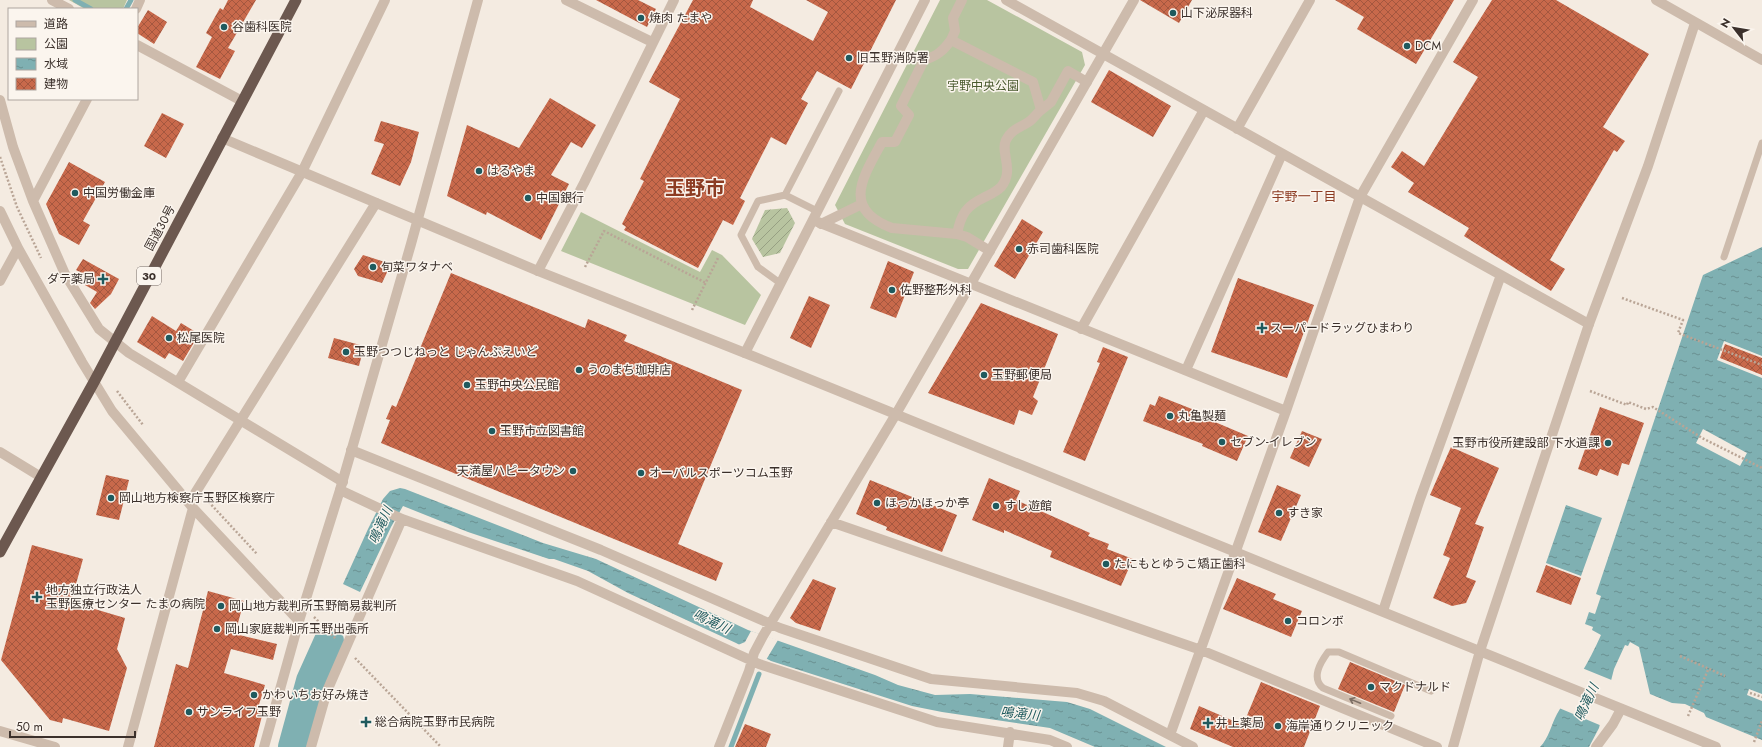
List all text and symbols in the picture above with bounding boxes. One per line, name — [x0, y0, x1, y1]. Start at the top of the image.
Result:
place label: 山下泌尿器科 — [1181, 4, 1253, 22]
legend — [8, 8, 138, 100]
marker: 山下泌尿器科 — [1168, 8, 1178, 18]
north arrow — [1714, 8, 1754, 48]
place label: 焼肉 たまや — [649, 9, 712, 27]
marker: 焼肉 たまや — [636, 13, 646, 23]
text: 道路 — [44, 15, 68, 33]
text: N — [1716, 15, 1735, 31]
place label: 谷歯科医院 — [232, 18, 292, 36]
marker: 谷歯科医院 — [219, 22, 229, 32]
text: 公園 — [44, 35, 68, 53]
place label: DCM — [1415, 37, 1441, 55]
marker: DCM — [1402, 41, 1412, 51]
place label: 旧玉野消防署 — [857, 49, 929, 67]
marker: 旧玉野消防署 — [844, 53, 854, 63]
text: 水域 — [44, 55, 68, 73]
text: 建物 — [44, 75, 68, 93]
park label: 宇野中央公園 — [947, 77, 1019, 95]
place label: はるやま — [487, 162, 535, 180]
marker: はるやま — [474, 166, 484, 176]
district label: 玉野市 — [665, 174, 725, 203]
place label: 中国労働金庫 — [83, 184, 155, 202]
district label: 宇野一丁目 — [1271, 187, 1337, 206]
marker: 中国労働金庫 — [70, 188, 80, 198]
place label: 中国銀行 — [536, 189, 584, 207]
marker: 中国銀行 — [523, 193, 533, 203]
street label: 国道30号 — [140, 202, 180, 254]
place label: 赤司歯科医院 — [1027, 240, 1099, 258]
marker: 赤司歯科医院 — [1014, 244, 1024, 254]
place label: 旬菜ワタナベ — [381, 258, 453, 276]
marker: 旬菜ワタナベ — [368, 262, 378, 272]
road number: 30 — [137, 267, 161, 285]
place label: ダテ薬局 — [47, 270, 95, 288]
marker: ダテ薬局 — [98, 274, 108, 284]
place label: 佐野整形外科 — [900, 281, 972, 299]
marker: 佐野整形外科 — [887, 285, 897, 295]
place label: スーパードラッグひまわり — [1270, 319, 1414, 337]
marker: スーパードラッグひまわり — [1257, 323, 1267, 333]
place label: 松尾医院 — [177, 329, 225, 347]
marker: 松尾医院 — [164, 333, 174, 343]
place label: 玉野つつじねっと じゃんぷえいど — [354, 343, 538, 361]
marker: 玉野つつじねっと じゃんぷえいど — [341, 347, 351, 357]
place label: うのまち珈琲店 — [587, 361, 671, 379]
marker: うのまち珈琲店 — [574, 365, 584, 375]
place label: 玉野郵便局 — [992, 366, 1052, 384]
marker: 玉野郵便局 — [979, 370, 989, 380]
place label: 玉野中央公民館 — [475, 376, 559, 394]
marker: 玉野中央公民館 — [462, 380, 472, 390]
place label: 丸亀製麺 — [1178, 407, 1226, 425]
marker: 丸亀製麺 — [1165, 411, 1175, 421]
place label: 玉野市立図書館 — [500, 422, 584, 440]
marker: 玉野市立図書館 — [487, 426, 497, 436]
place label: セブン-イレブン — [1230, 433, 1317, 451]
place label: 玉野市役所建設部 下水道課 — [1452, 434, 1600, 452]
marker: セブン-イレブン — [1217, 437, 1227, 447]
marker: 玉野市役所建設部 下水道課 — [1603, 438, 1613, 448]
place label: 天満屋ハピータウン — [457, 462, 565, 480]
place label: オーバルスポーツコム玉野 — [649, 464, 793, 482]
marker: 天満屋ハピータウン — [568, 466, 578, 476]
marker: オーバルスポーツコム玉野 — [636, 468, 646, 478]
place label: 岡山地方検察庁玉野区検察庁 — [119, 489, 275, 507]
marker: 岡山地方検察庁玉野区検察庁 — [106, 493, 116, 503]
place label: ほっかほっか亭 — [885, 494, 969, 512]
place label: すし遊館 — [1004, 497, 1052, 515]
marker: ほっかほっか亭 — [872, 498, 882, 508]
marker: すし遊館 — [991, 501, 1001, 511]
water label: 鳴滝川 — [364, 502, 398, 547]
place label: すき家 — [1287, 504, 1323, 522]
marker: すき家 — [1274, 508, 1284, 518]
place label: たにもとゆうこ矯正歯科 — [1114, 555, 1246, 573]
marker: たにもとゆうこ矯正歯科 — [1101, 559, 1111, 569]
place label: 地方独立行政法人 玉野医療センター たまの病院 — [46, 581, 205, 613]
marker: 地方独立行政法人 玉野医療センター たまの病院 — [31, 591, 43, 603]
place label: 岡山地方裁判所玉野簡易裁判所 — [229, 597, 397, 615]
marker: 岡山地方裁判所玉野簡易裁判所 — [216, 601, 226, 611]
water label: 鳴滝川 — [690, 605, 735, 639]
place label: コロンボ — [1296, 612, 1344, 630]
marker: コロンボ — [1283, 616, 1293, 626]
place label: 岡山家庭裁判所玉野出張所 — [225, 620, 369, 638]
marker: 岡山家庭裁判所玉野出張所 — [212, 624, 222, 634]
place label: マクドナルド — [1379, 678, 1451, 696]
water label: 鳴滝川 — [1570, 679, 1604, 724]
marker: マクドナルド — [1366, 682, 1376, 692]
place label: かわいちお好み焼き — [262, 686, 370, 704]
marker: かわいちお好み焼き — [249, 690, 259, 700]
one-way arrow — [1350, 697, 1362, 705]
water label: 鳴滝川 — [1000, 702, 1042, 725]
place label: サンライフ玉野 — [197, 703, 281, 721]
marker: サンライフ玉野 — [184, 707, 194, 717]
scale bar — [10, 713, 135, 739]
place label: 総合病院玉野市民病院 — [375, 713, 495, 731]
place label: 井上薬局 — [1216, 714, 1264, 732]
marker: 総合病院玉野市民病院 — [360, 716, 372, 728]
place label: 海岸通りクリニック — [1286, 717, 1394, 735]
text: 50 m — [16, 718, 43, 736]
marker: 井上薬局 — [1203, 718, 1213, 728]
marker: 海岸通りクリニック — [1273, 721, 1283, 731]

